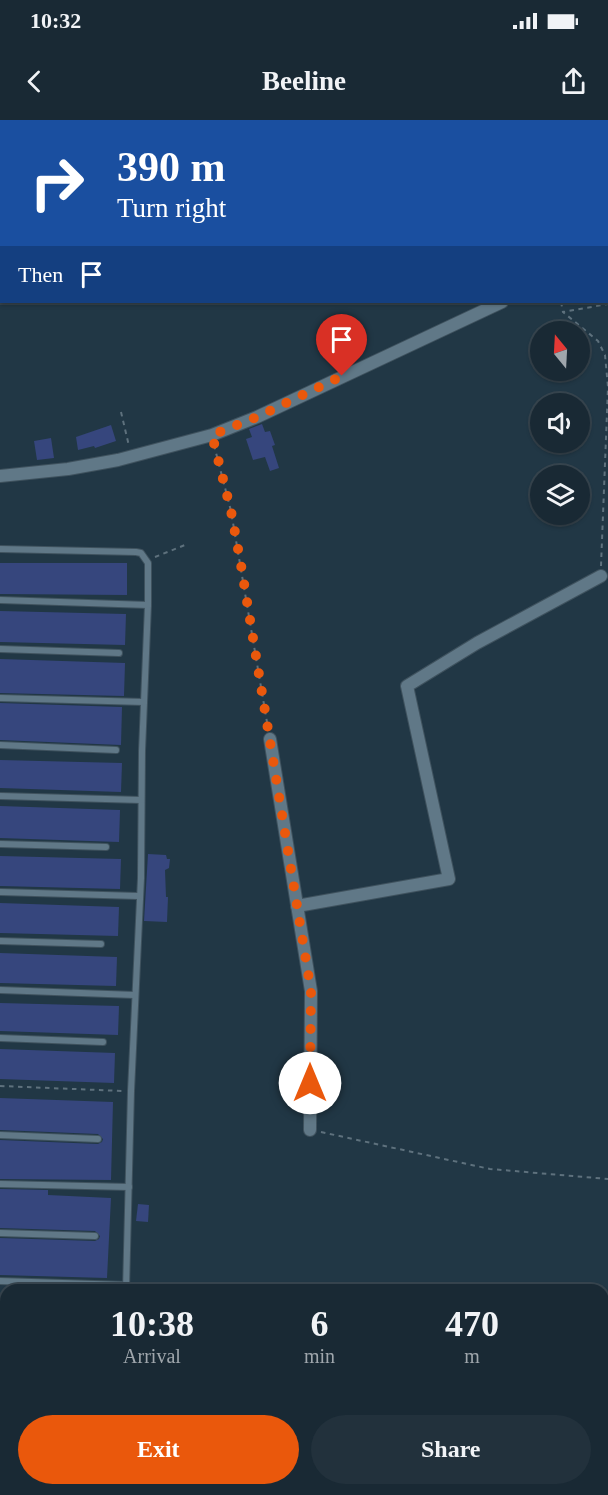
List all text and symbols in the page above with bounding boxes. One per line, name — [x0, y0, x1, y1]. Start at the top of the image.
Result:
text: 10:32 — [30, 8, 81, 33]
icon: back — [18, 65, 51, 98]
icon: share — [557, 65, 590, 98]
text: Beeline — [262, 66, 346, 96]
icon: right — [18, 144, 96, 222]
text: 390 m — [117, 144, 226, 190]
text: Turn right — [117, 193, 226, 223]
icon: arrive — [75, 258, 108, 291]
text: Then — [18, 262, 63, 287]
pin — [316, 314, 367, 376]
north arrow — [530, 321, 590, 381]
map controls — [530, 321, 590, 525]
icon: arrive — [325, 323, 358, 356]
button: sound — [530, 393, 590, 453]
button: layers — [530, 465, 590, 525]
position arrow — [278, 1051, 342, 1115]
text: 10:38 — [110, 1304, 194, 1344]
text: 6 — [311, 1304, 329, 1344]
text: 470 — [445, 1304, 499, 1344]
text: Arrival — [123, 1345, 181, 1367]
text: min — [304, 1345, 335, 1367]
text: m — [464, 1345, 480, 1367]
button: Exit — [18, 1415, 299, 1484]
button: Share — [311, 1415, 591, 1484]

